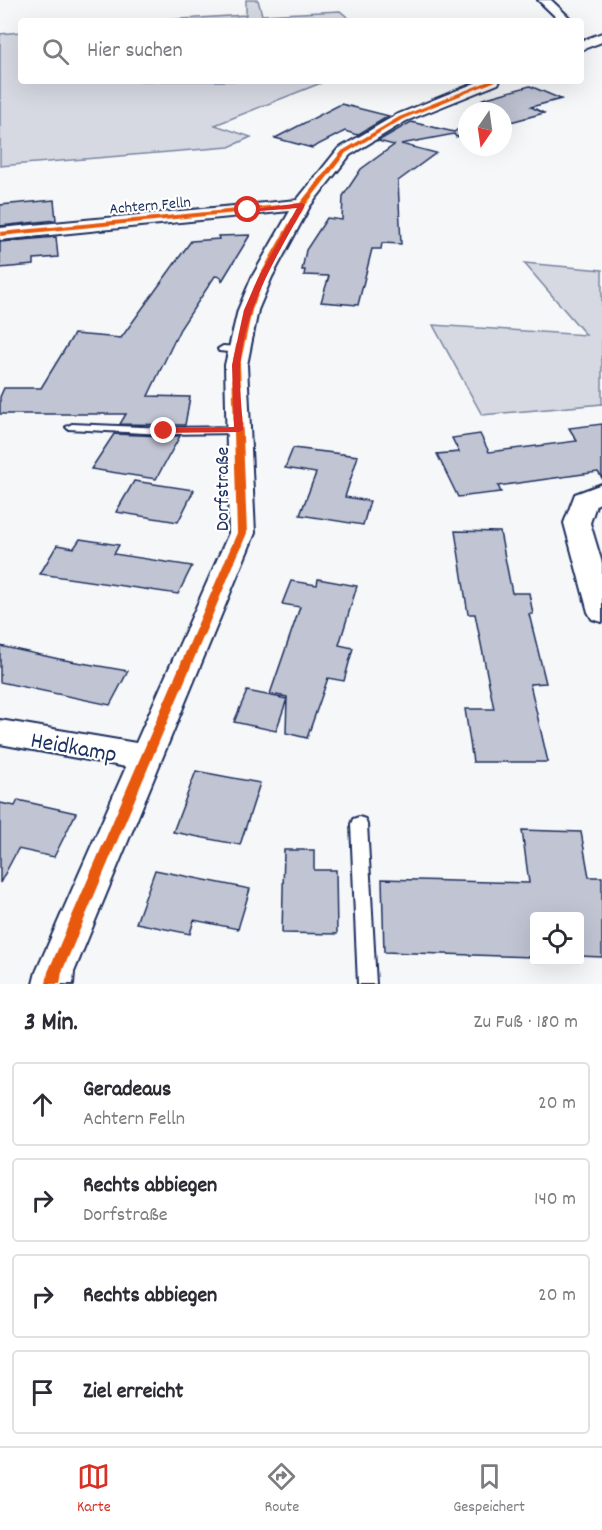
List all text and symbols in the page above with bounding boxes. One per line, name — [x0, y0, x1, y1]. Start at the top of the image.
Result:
search box — [18, 18, 584, 84]
icon: search — [39, 35, 72, 68]
text: Hier suchen — [87, 36, 183, 67]
north arrow — [458, 102, 512, 156]
street label: Achtern Felln — [109, 191, 192, 222]
route start — [234, 196, 260, 222]
route end — [150, 417, 176, 443]
street label: Dorfstraße — [210, 447, 238, 531]
street label: Heidkamp — [28, 725, 119, 773]
map controls — [530, 912, 584, 966]
button: locate — [530, 912, 584, 966]
text: 3 Min. — [24, 1005, 78, 1042]
text: Zu Fuß · 180 m — [474, 1009, 578, 1037]
text: Geradeaus — [83, 1075, 171, 1106]
icon: ahead — [26, 1088, 59, 1121]
text: 20 m — [538, 1090, 576, 1118]
text: Achtern Felln — [83, 1106, 185, 1134]
text: Rechts abbiegen — [83, 1171, 217, 1202]
icon: right — [26, 1184, 59, 1217]
text: 140 m — [534, 1186, 576, 1214]
text: Dorfstraße — [83, 1202, 168, 1230]
icon: right — [26, 1280, 59, 1313]
text: Rechts abbiegen — [83, 1281, 217, 1312]
text: 20 m — [538, 1282, 576, 1310]
icon: arrive — [26, 1376, 59, 1409]
text: Ziel erreicht — [83, 1377, 183, 1408]
tab: Karte — [77, 1460, 111, 1519]
tab: Route — [265, 1460, 299, 1519]
tab: Gespeichert — [453, 1460, 525, 1519]

